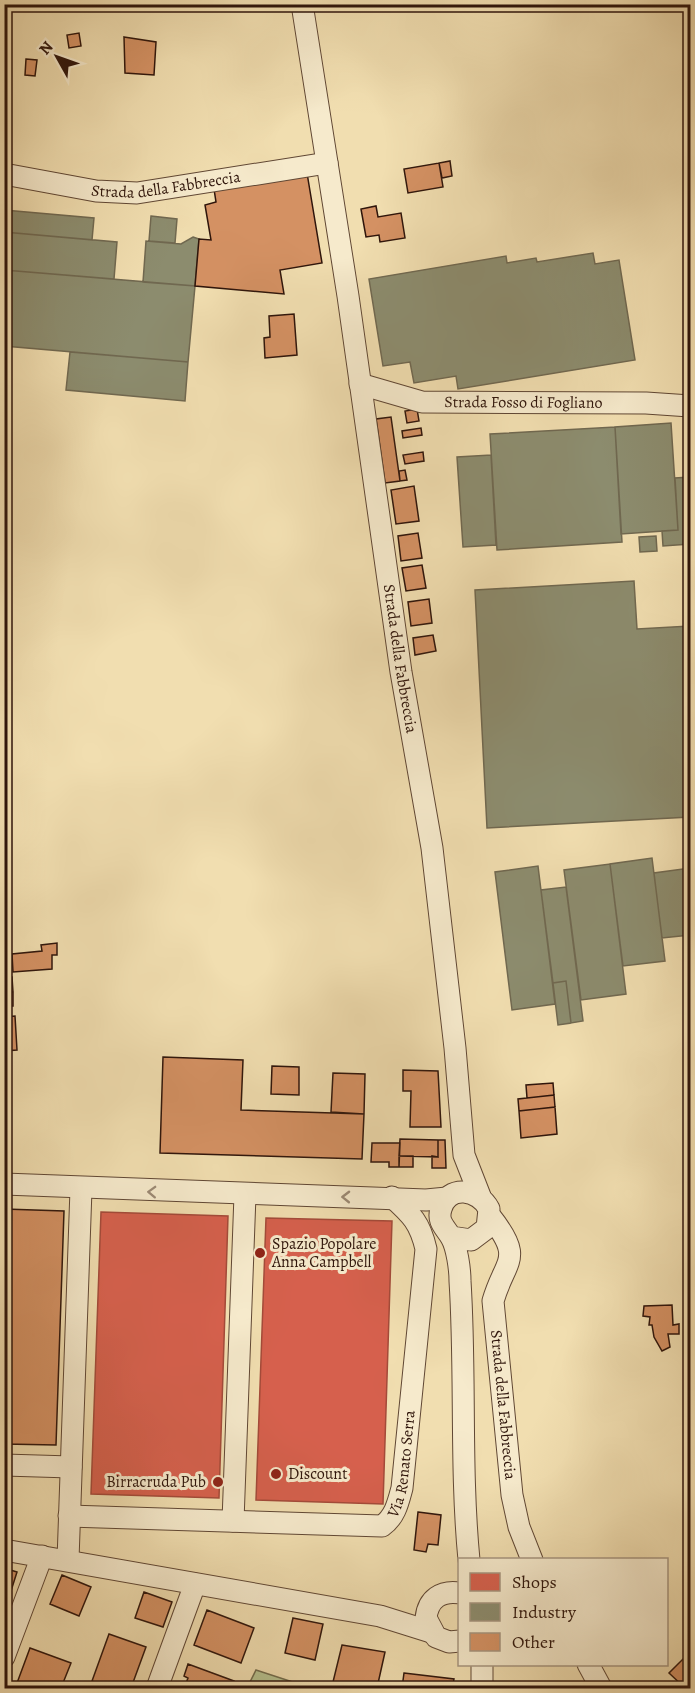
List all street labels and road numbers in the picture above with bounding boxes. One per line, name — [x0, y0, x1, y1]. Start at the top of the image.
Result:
street label: Strada della Fabbreccia — [89, 166, 243, 204]
street label: Strada Fosso di Fogliano — [444, 391, 603, 414]
street label: Strada della Fabbreccia — [378, 583, 423, 735]
street label: Strada della Fabbreccia — [485, 1329, 522, 1481]
street label: Via Renato Serra — [382, 1409, 421, 1522]

